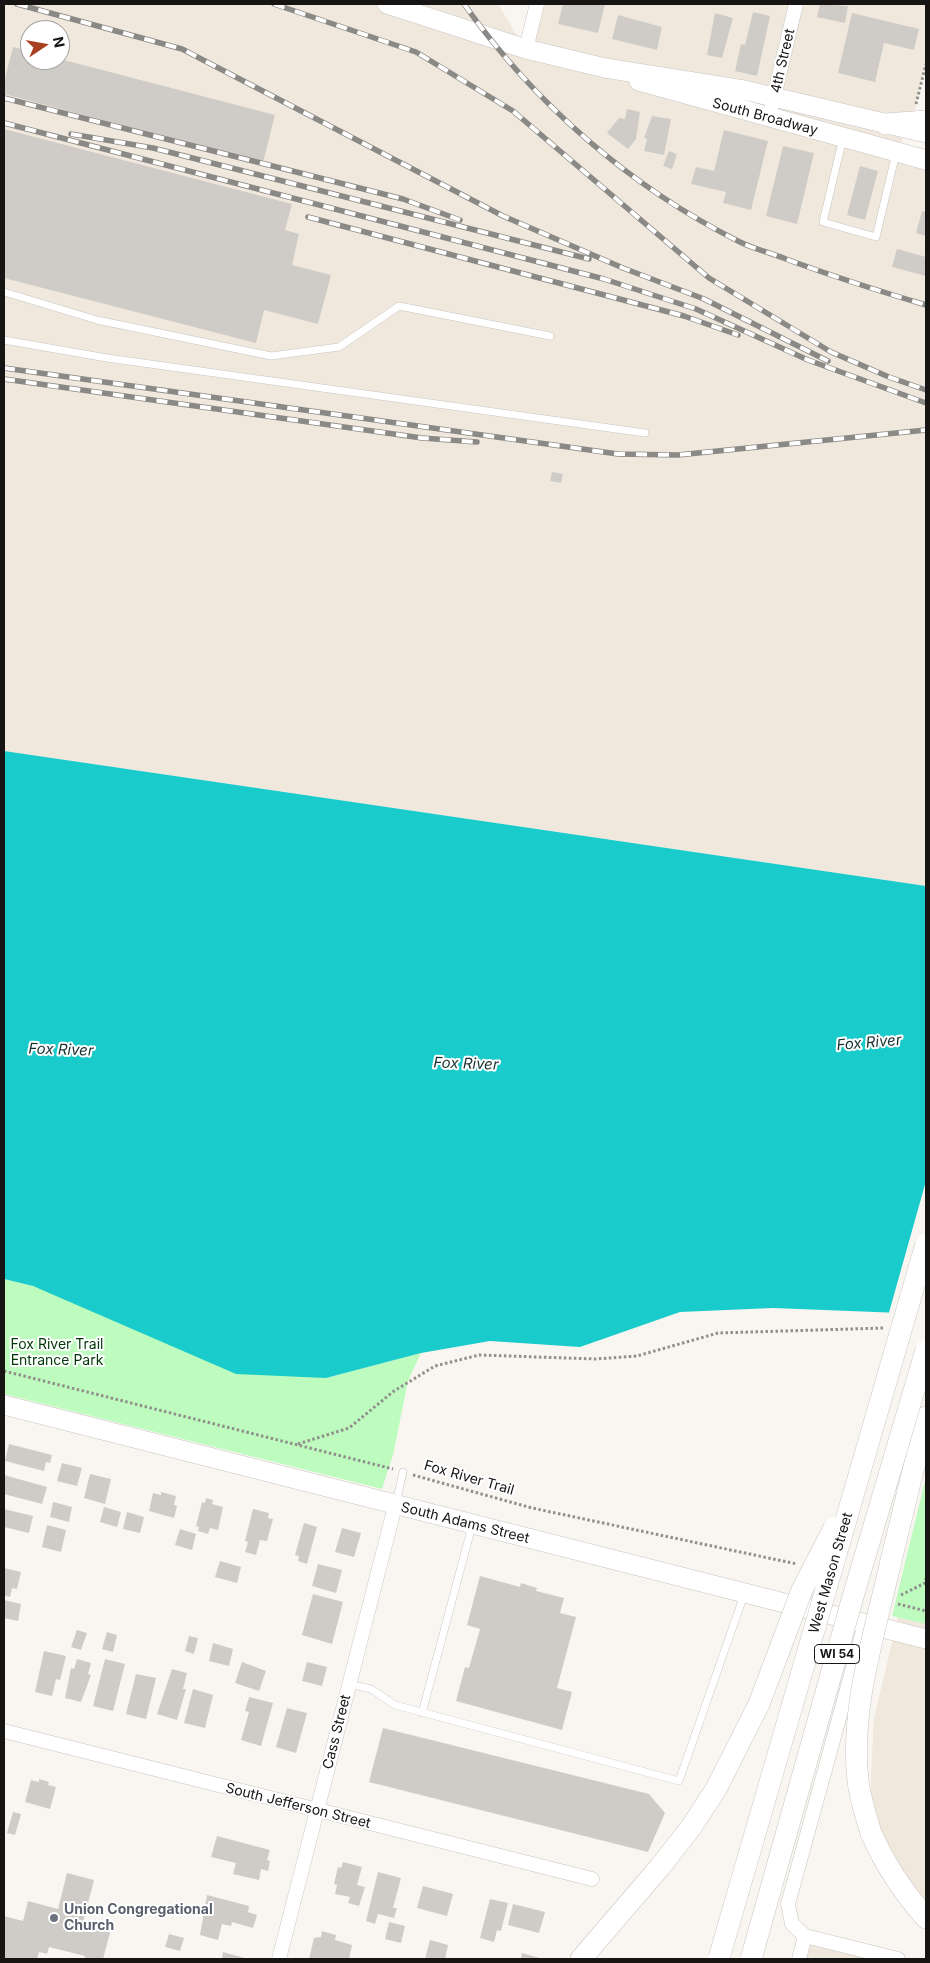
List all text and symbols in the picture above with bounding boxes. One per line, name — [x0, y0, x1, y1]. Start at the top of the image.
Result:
north arrow — [20, 20, 70, 70]
street label: 4th Street — [767, 27, 799, 95]
text: N — [50, 35, 69, 49]
street label: South Broadway — [710, 95, 820, 139]
water label: Fox River — [836, 1031, 902, 1055]
water label: Fox River — [28, 1040, 94, 1060]
water label: Fox River — [433, 1054, 499, 1074]
park label: Fox River Trail Entrance Park — [11, 1337, 103, 1370]
street label: Fox River Trail — [422, 1457, 516, 1499]
street label: South Adams Street — [399, 1499, 531, 1547]
street label: West Mason Street — [806, 1511, 856, 1635]
road number: WI 54 — [814, 1645, 860, 1664]
street label: Cass Street — [320, 1693, 354, 1771]
street label: South Jefferson Street — [224, 1780, 372, 1832]
place label: Union Congregational Church — [64, 1902, 213, 1934]
marker: Union Congregational Church — [48, 1912, 60, 1924]

